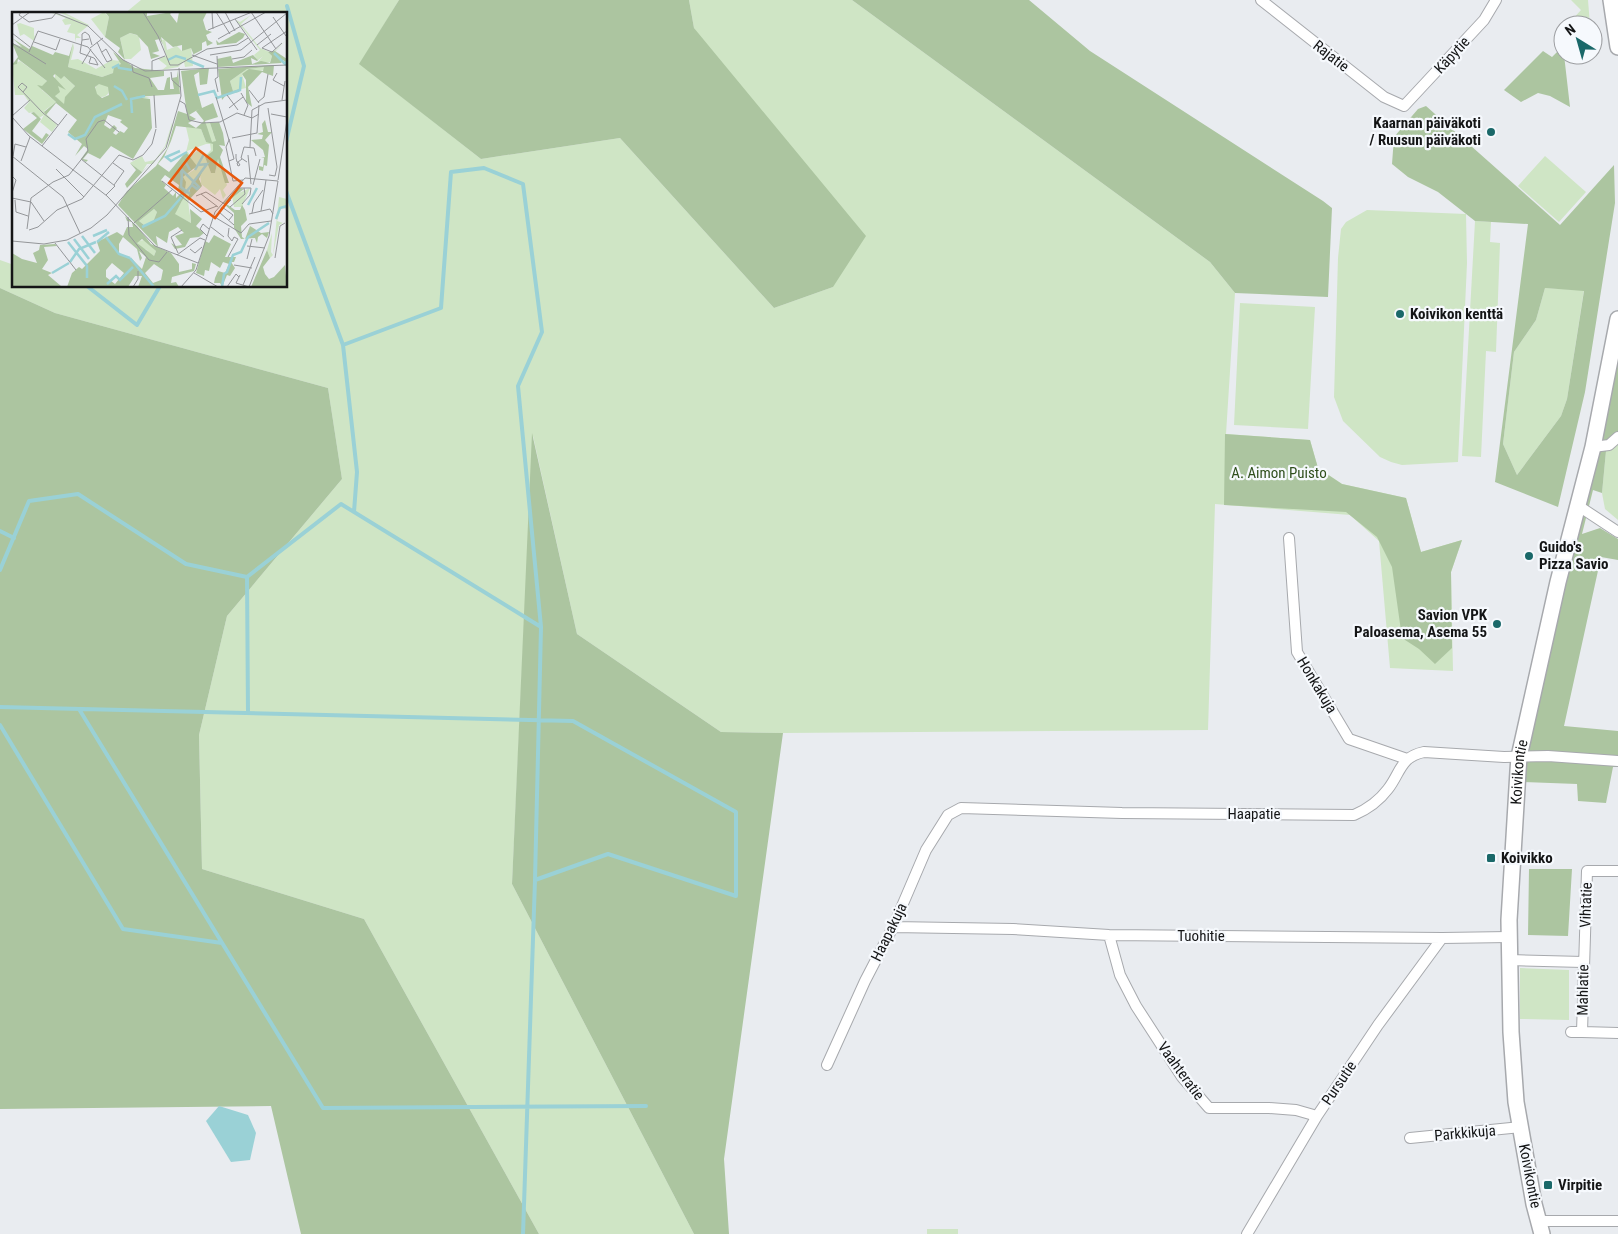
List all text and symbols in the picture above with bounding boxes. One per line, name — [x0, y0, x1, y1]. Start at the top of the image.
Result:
inset map — [12, 12, 288, 288]
north arrow — [1553, 15, 1603, 65]
text: N — [1562, 21, 1578, 39]
street label: Käpytie — [1430, 33, 1474, 77]
street label: Rajatie — [1309, 36, 1353, 76]
place label: Kaarnan päiväkoti / Ruusun päiväkoti — [1370, 114, 1481, 149]
marker: Kaarnan päiväkoti / Ruusun päiväkoti — [1485, 126, 1497, 138]
place label: Koivikon kenttä — [1410, 305, 1503, 323]
marker: Koivikon kenttä — [1394, 308, 1406, 320]
park label: A. Aimon Puisto — [1231, 464, 1327, 482]
place label: Guido's Pizza Savio — [1539, 538, 1608, 573]
marker: Guido's Pizza Savio — [1523, 550, 1535, 562]
place label: Savion VPK Paloasema, Asema 55 — [1354, 606, 1488, 641]
marker: Savion VPK Paloasema, Asema 55 — [1491, 618, 1503, 630]
street label: Honkakuja — [1293, 654, 1341, 716]
street label: Koivikontie — [1507, 738, 1532, 805]
street label: Haapatie — [1227, 805, 1281, 823]
place label: Koivikko — [1501, 849, 1553, 867]
marker: Koivikko — [1485, 852, 1497, 864]
street label: Vihtatie — [1576, 882, 1596, 928]
street label: Haapakuja — [867, 900, 911, 964]
street label: Tuohitie — [1177, 927, 1225, 945]
street label: Mahlatie — [1574, 964, 1592, 1016]
street label: Vaahteratie — [1154, 1038, 1208, 1104]
street label: Pursutie — [1318, 1058, 1360, 1108]
street label: Parkkikuja — [1434, 1121, 1496, 1145]
street label: Koivikontie — [1515, 1142, 1545, 1210]
place label: Virpitie — [1558, 1176, 1602, 1194]
marker: Virpitie — [1542, 1179, 1554, 1191]

